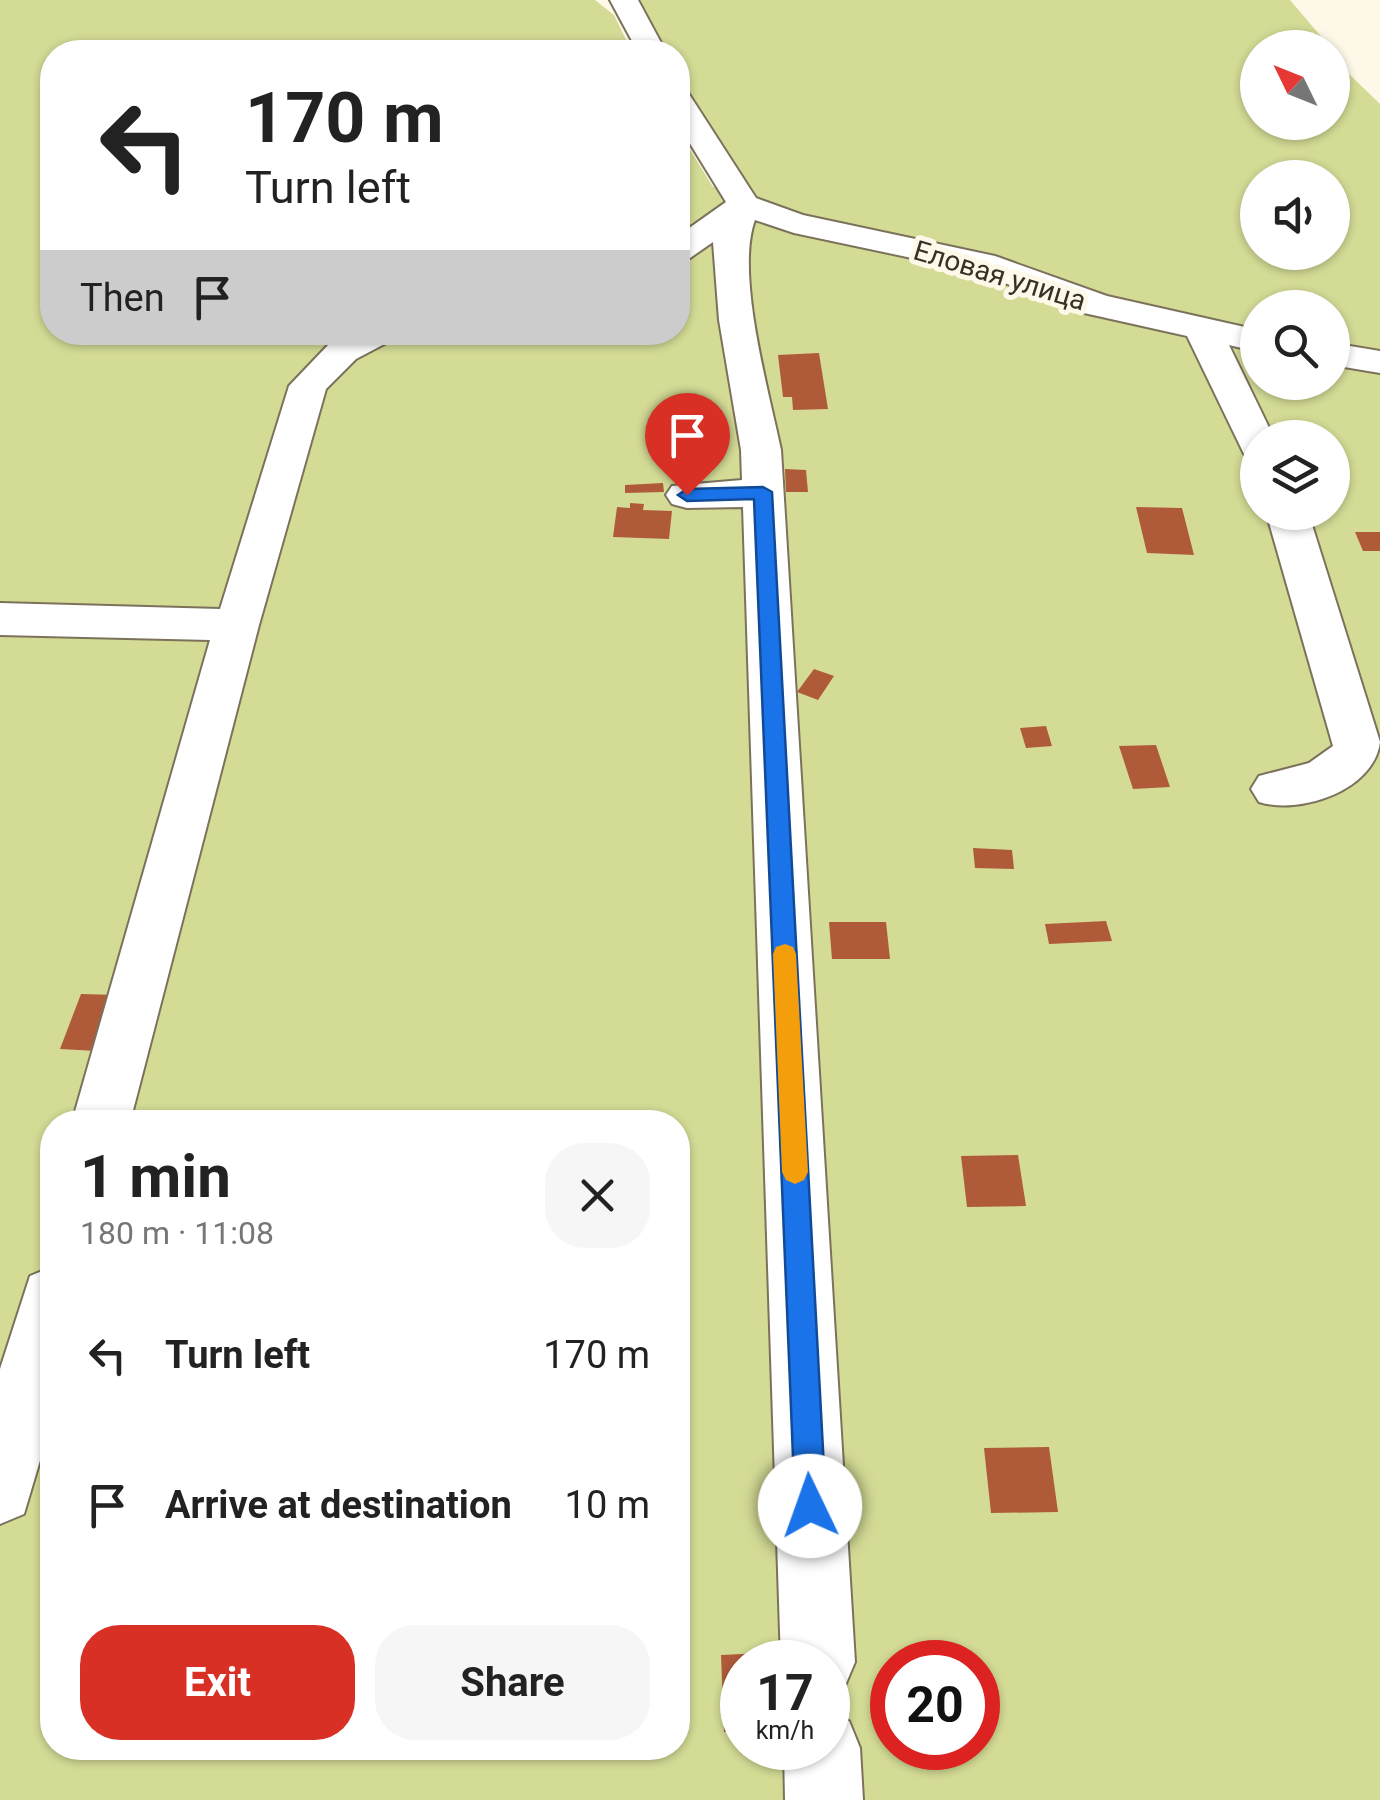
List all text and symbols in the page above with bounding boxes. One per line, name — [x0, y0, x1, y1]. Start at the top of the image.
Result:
north arrow — [1240, 30, 1350, 140]
map controls — [1240, 30, 1350, 530]
text: 170 m — [245, 77, 444, 159]
icon: left — [80, 80, 210, 210]
button: sound — [1240, 160, 1350, 270]
text: Turn left — [245, 161, 411, 214]
street label: Еловая улица — [910, 234, 1090, 317]
icon: arrive — [185, 270, 240, 325]
text: Then — [80, 276, 165, 320]
button: search — [1240, 290, 1350, 400]
pin — [645, 393, 730, 496]
icon: arrive — [660, 408, 715, 463]
button: layers — [1240, 420, 1350, 530]
text: 1 min — [80, 1141, 231, 1212]
button: close — [545, 1143, 650, 1248]
text: 180 m · 11:08 — [80, 1214, 274, 1252]
icon: left — [80, 1328, 135, 1383]
text: Turn left — [165, 1333, 310, 1377]
text: 170 m — [543, 1333, 650, 1377]
position arrow — [758, 1454, 862, 1558]
icon: arrive — [80, 1478, 135, 1533]
text: Arrive at destination — [165, 1483, 512, 1527]
text: 10 m — [565, 1483, 650, 1527]
button: Exit — [80, 1625, 355, 1740]
button: Share — [375, 1625, 650, 1740]
speed limit sign: 20 — [870, 1640, 1000, 1770]
text: 17 — [756, 1664, 814, 1722]
text: km/h — [756, 1716, 814, 1745]

